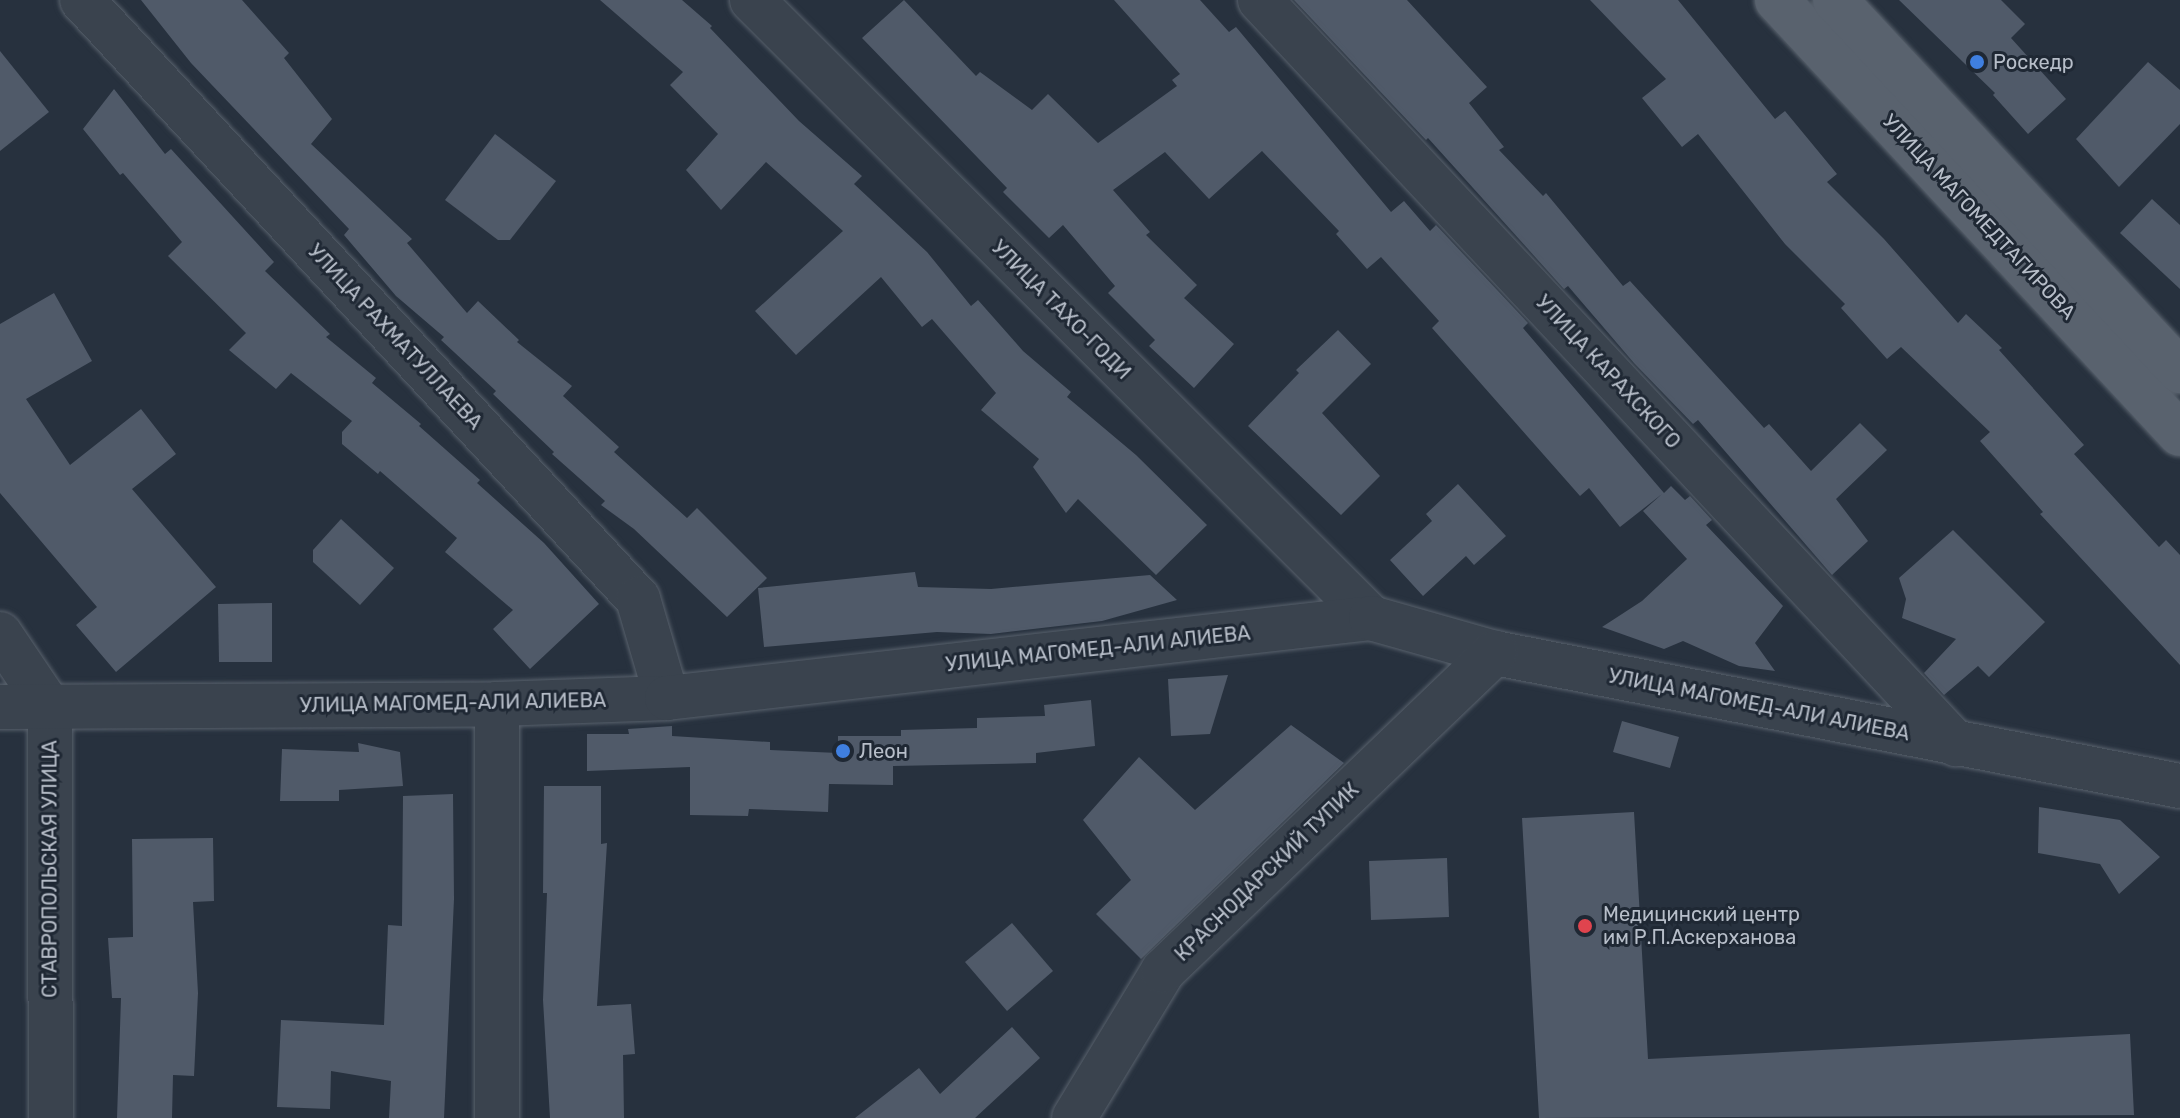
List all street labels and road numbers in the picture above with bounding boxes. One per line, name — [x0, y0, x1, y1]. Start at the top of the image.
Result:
street label: УЛИЦА МАГОМЕДТАГИРОВА — [1878, 109, 2080, 325]
street label: УЛИЦА ТАХО-ГОДИ — [987, 236, 1135, 384]
street label: УЛИЦА РАХМАТУЛЛАЕВА — [303, 239, 487, 435]
street label: УЛИЦА КАРАХСКОГО — [1531, 290, 1685, 454]
street label: УЛИЦА МАГОМЕД-АЛИ АЛИЕВА — [944, 621, 1252, 677]
street label: УЛИЦА МАГОМЕД-АЛИ АЛИЕВА — [1606, 664, 1912, 746]
street label: УЛИЦА МАГОМЕД-АЛИ АЛИЕВА — [300, 688, 606, 718]
street label: СТАВРОПОЛЬСКАЯ УЛИЦА — [38, 740, 62, 998]
street label: КРАСНОДАРСКИЙ ТУПИК — [1170, 778, 1364, 966]

